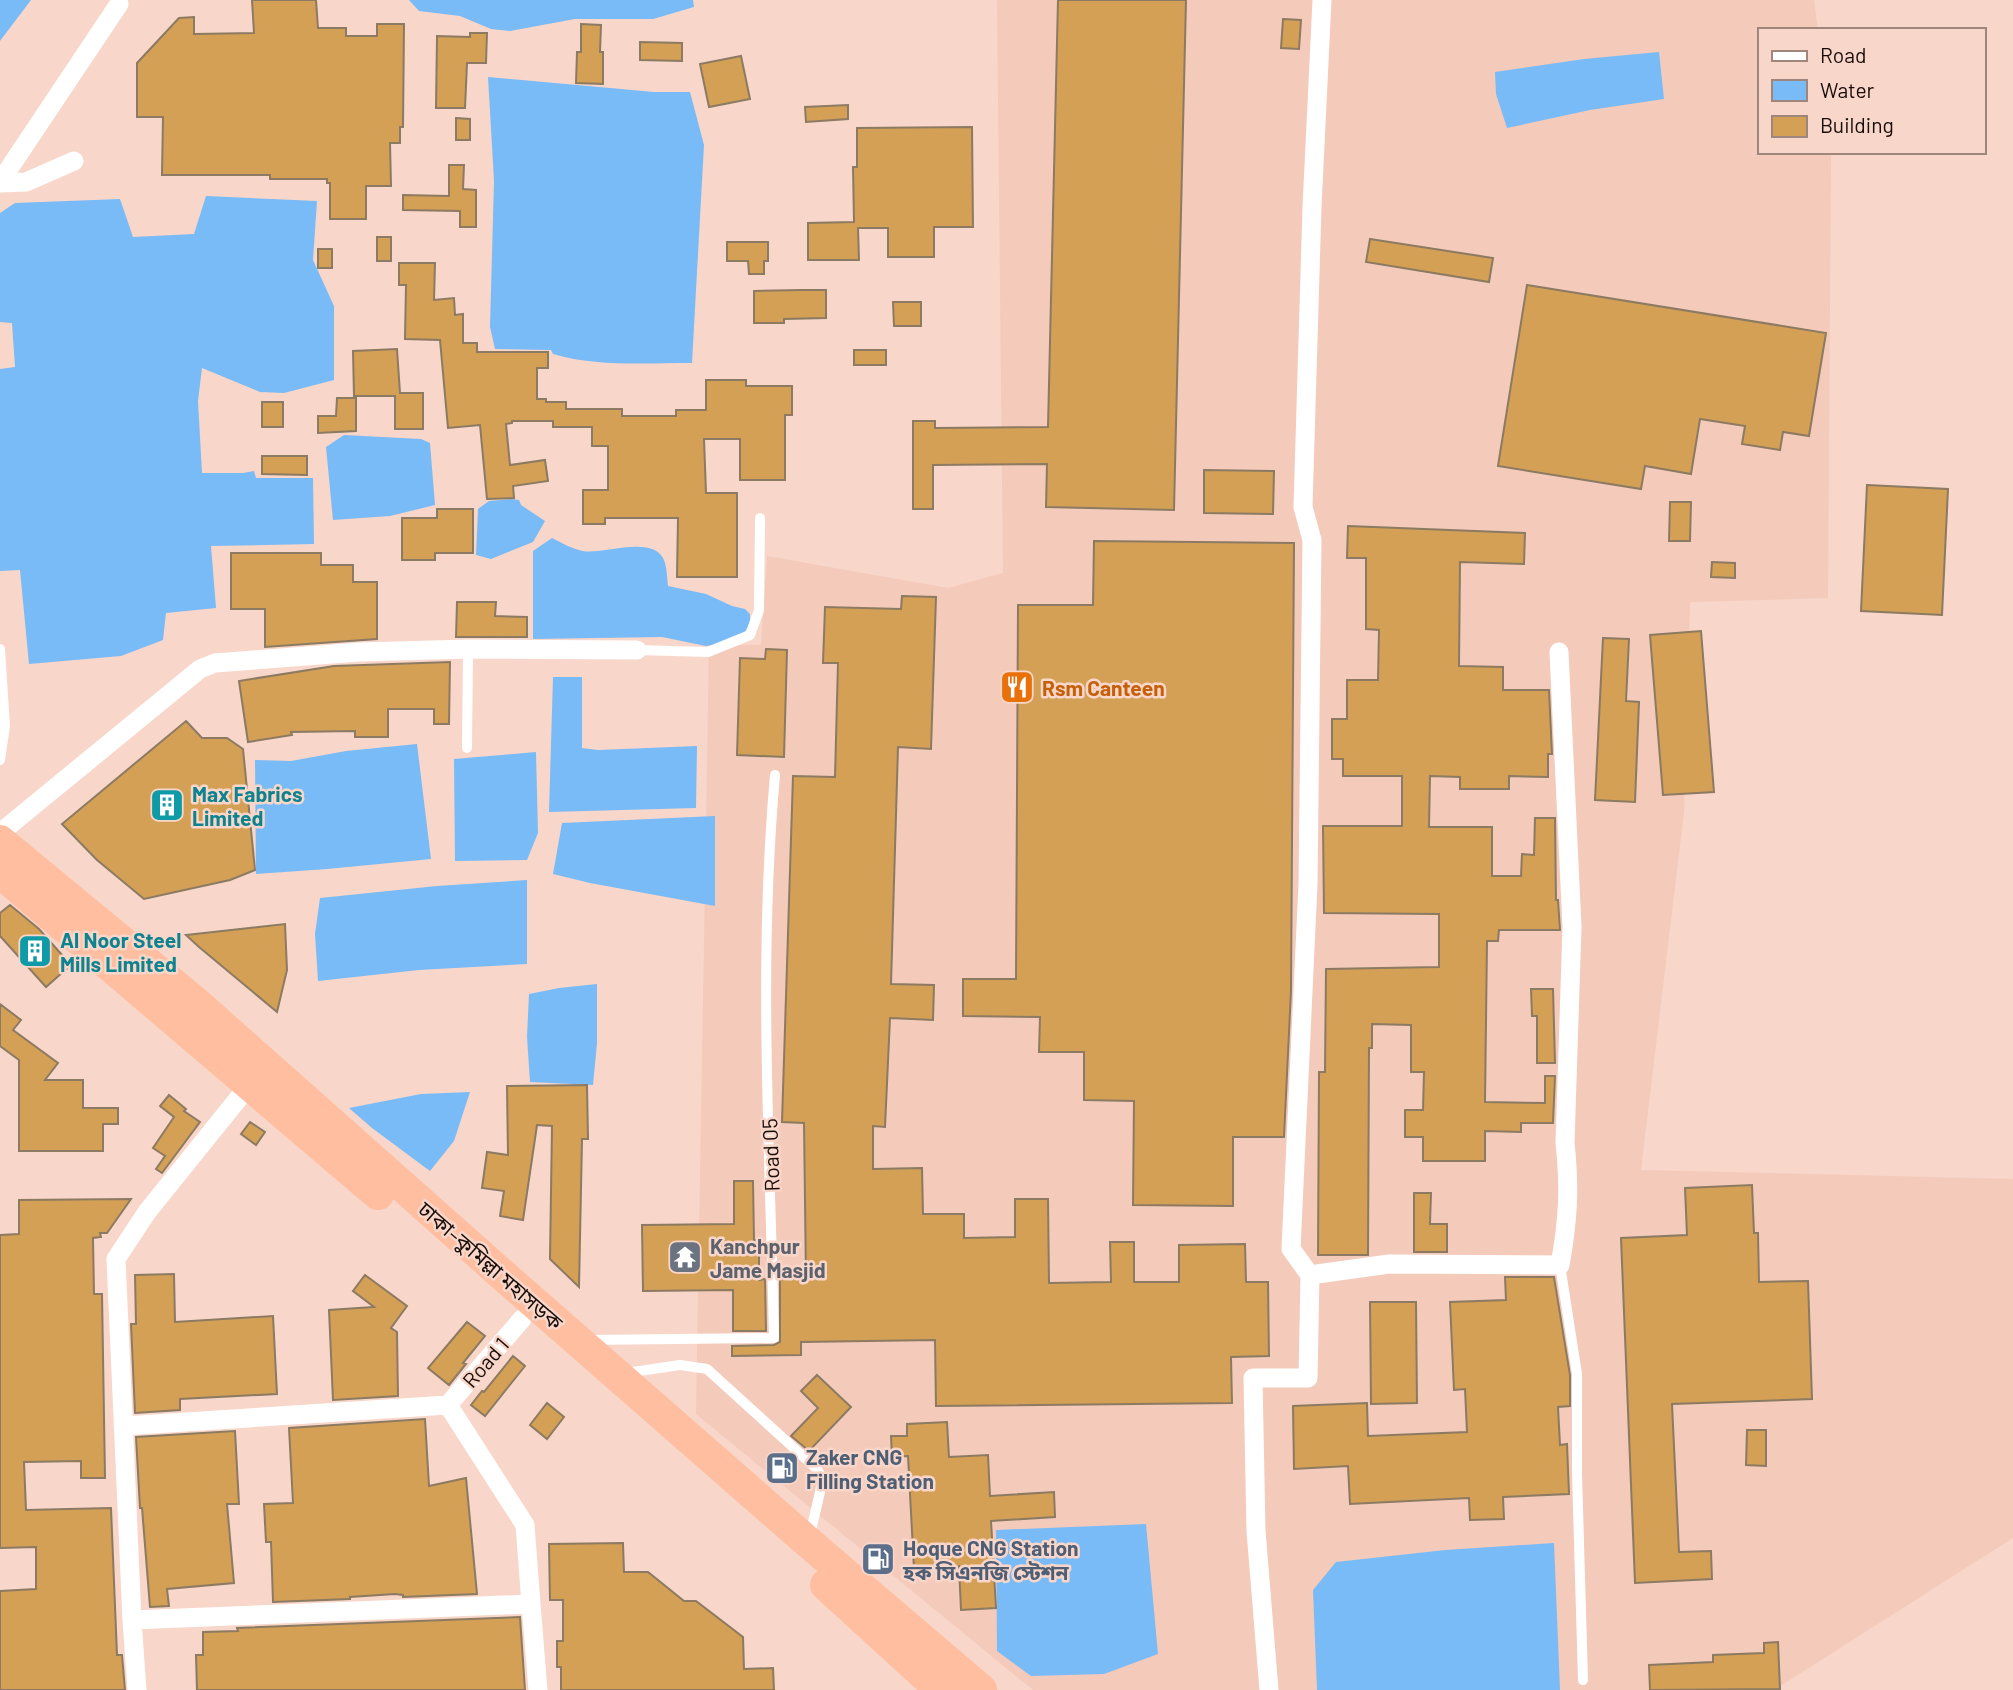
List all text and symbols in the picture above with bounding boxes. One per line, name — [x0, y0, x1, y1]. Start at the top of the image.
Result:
legend — [1758, 28, 1985, 154]
text: Road — [1820, 42, 1866, 67]
text: Water — [1820, 77, 1875, 102]
text: Building — [1820, 112, 1894, 137]
restaurant icon: Rsm Canteen — [998, 668, 1036, 706]
place label: Rsm Canteen — [1042, 675, 1165, 700]
place label: Max Fabrics Limited — [192, 781, 303, 830]
building icon: Max Fabrics Limited — [148, 786, 186, 824]
place label: Al Noor Steel Mills Limited — [60, 927, 181, 976]
building icon: Al Noor Steel Mills Limited — [16, 932, 54, 970]
street label: Road 05 — [756, 1118, 784, 1192]
street label: ঢাকা–কুমিল্লা মহাসড়ক — [412, 1195, 569, 1336]
place label: Kanchpur Jame Masjid — [710, 1233, 826, 1282]
temple icon: Kanchpur Jame Masjid — [666, 1238, 704, 1276]
street label: Road 1 — [457, 1332, 513, 1392]
place label: Zaker CNG Filling Station — [806, 1444, 934, 1493]
fuel station icon: Zaker CNG Filling Station — [763, 1449, 801, 1487]
place label: Hoque CNG Station হক সিএনজি স্টেশন — [902, 1535, 1079, 1584]
fuel station icon: Hoque CNG Station হক সিএনজি স্টেশন — [859, 1540, 897, 1578]

